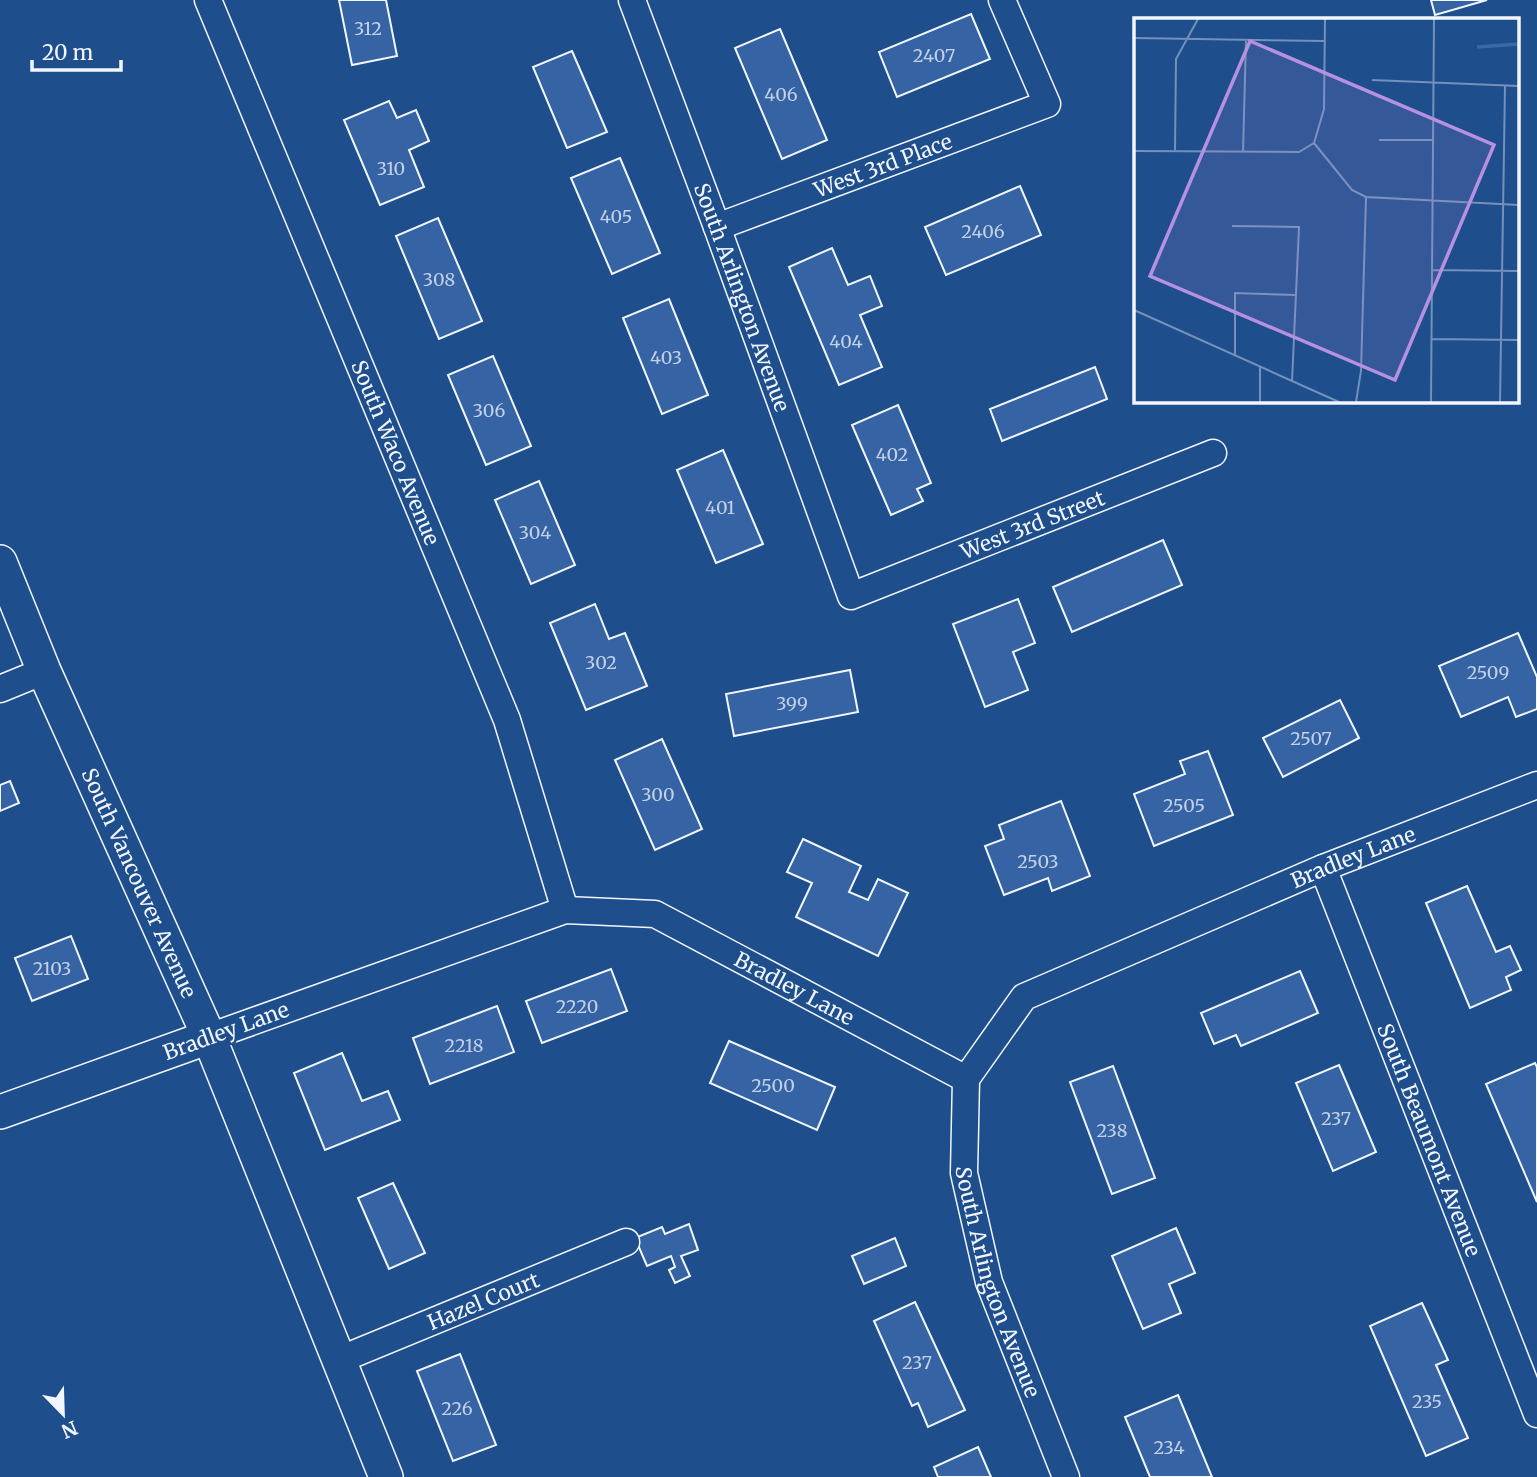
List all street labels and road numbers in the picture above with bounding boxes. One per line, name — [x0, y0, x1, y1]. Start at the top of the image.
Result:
street label: West 3rd Place — [809, 127, 956, 204]
street label: South Arlington Avenue — [688, 179, 796, 415]
street label: South Waco Avenue — [346, 356, 446, 549]
street label: West 3rd Street — [955, 484, 1108, 565]
street label: South Vancouver Avenue — [76, 764, 203, 1002]
street label: Bradley Lane — [1286, 820, 1419, 894]
street label: Bradley Lane — [730, 945, 859, 1031]
street label: Bradley Lane — [159, 996, 293, 1066]
street label: South Beaumont Avenue — [1372, 1019, 1487, 1260]
street label: South Arlington Avenue — [950, 1166, 1047, 1401]
street label: Hazel Court — [423, 1266, 543, 1336]

